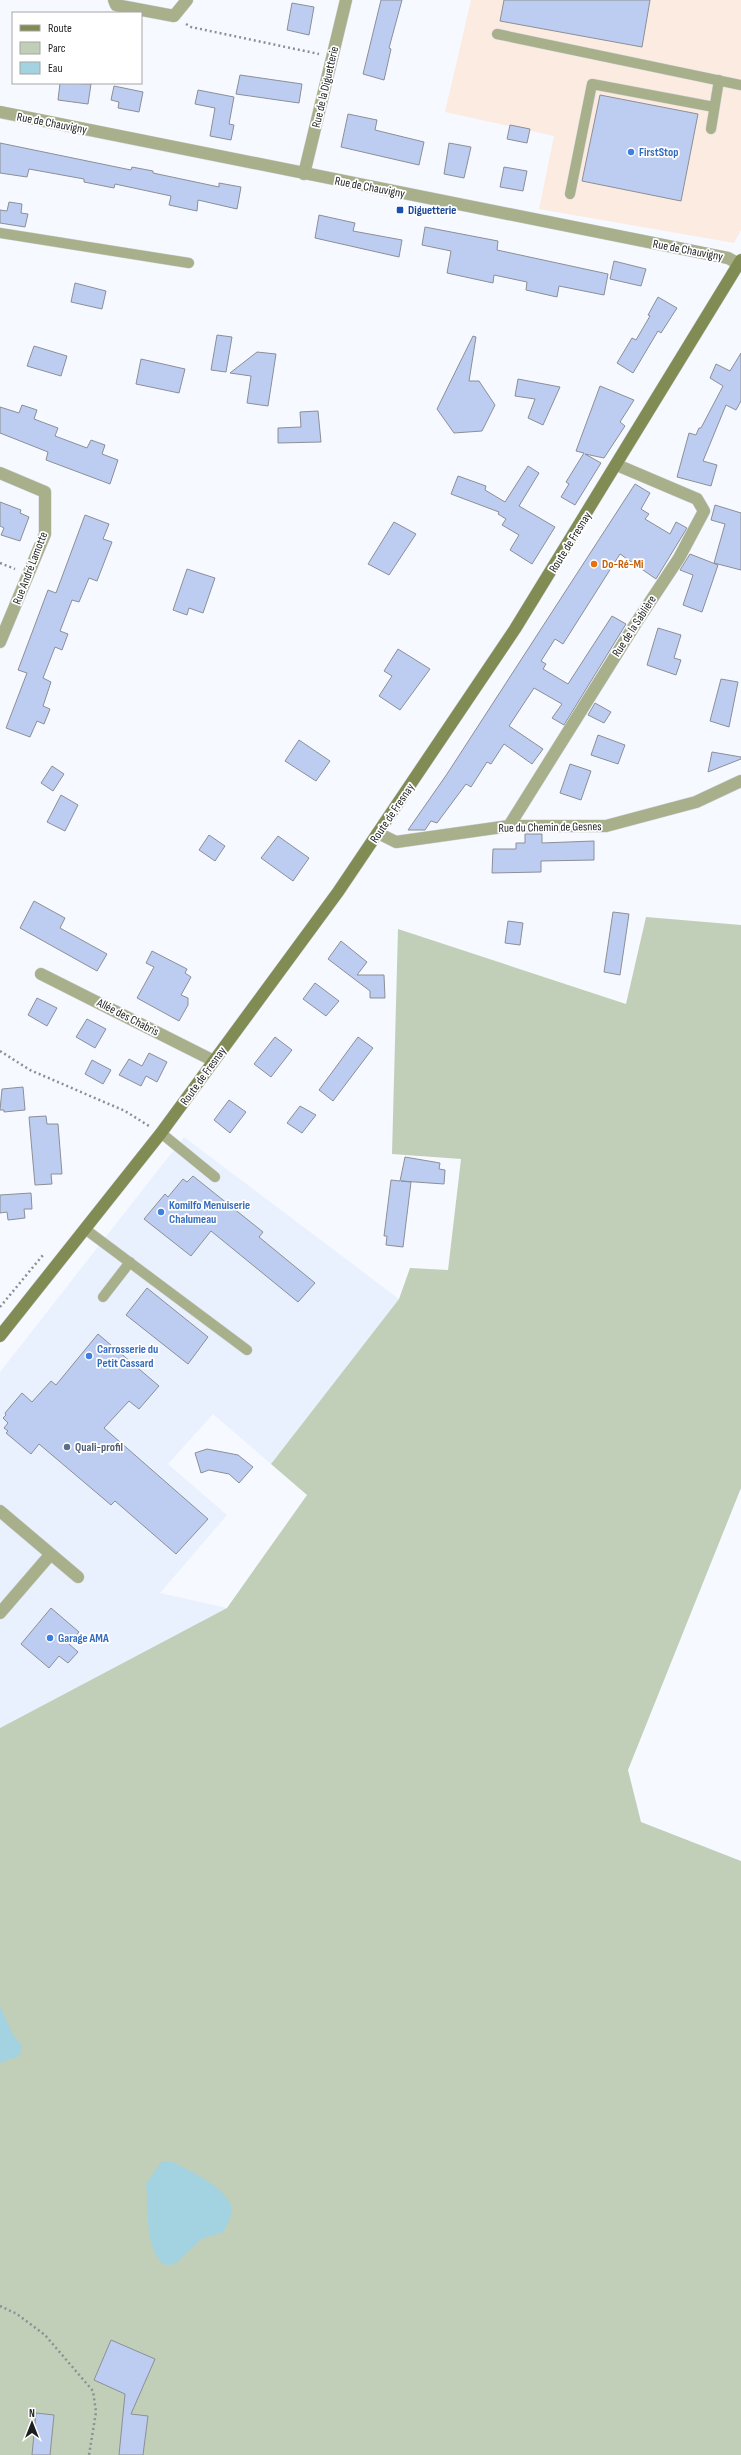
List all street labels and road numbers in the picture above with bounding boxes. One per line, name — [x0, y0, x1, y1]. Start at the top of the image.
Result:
street label: Rue de la Diguetterie — [309, 45, 342, 129]
street label: Rue de Chauvigny — [16, 109, 89, 138]
street label: Rue de Chauvigny — [334, 173, 407, 202]
street label: Rue de Chauvigny — [652, 236, 725, 265]
street label: Route de Fresnay — [546, 509, 595, 575]
street label: Rue André Lamotte — [10, 530, 51, 607]
street label: Rue de la Sablière — [609, 593, 660, 660]
street label: Route de Fresnay — [367, 780, 418, 846]
street label: Rue du Chemin de Gesnes — [498, 819, 602, 836]
street label: Allée des Chabris — [93, 995, 161, 1040]
street label: Route de Fresnay — [177, 1044, 230, 1108]

